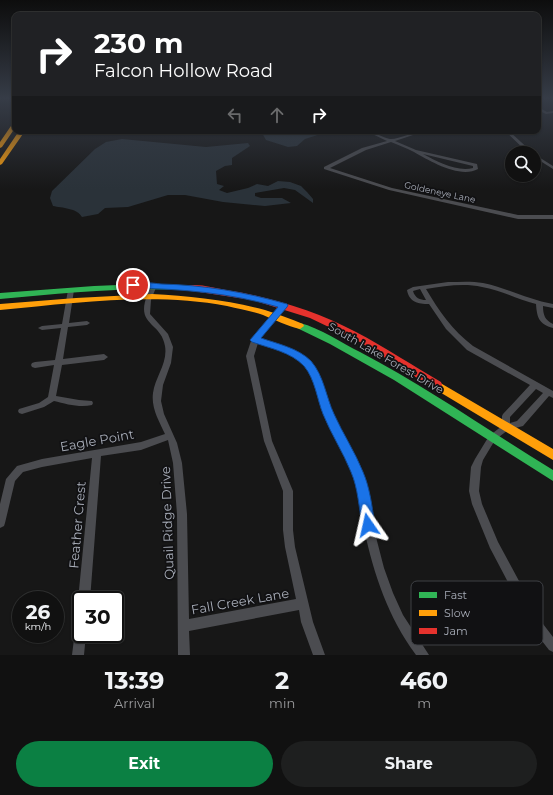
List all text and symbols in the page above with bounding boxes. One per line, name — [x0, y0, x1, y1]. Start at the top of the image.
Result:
text: 230 m — [94, 26, 183, 60]
icon: right — [28, 28, 80, 80]
text: Falcon Hollow Road — [94, 60, 273, 82]
icon: left — [224, 104, 246, 126]
icon: ahead — [266, 104, 288, 126]
icon: right — [308, 104, 330, 126]
map controls — [505, 146, 541, 182]
button: search — [505, 146, 541, 182]
street label: Goldeneye Lane — [403, 179, 477, 205]
pin — [116, 268, 150, 302]
icon: arrive — [122, 274, 144, 296]
street label: South Lake Forest Drive — [326, 319, 446, 397]
street label: Eagle Point — [59, 426, 135, 454]
street label: Quail Ridge Drive — [157, 466, 177, 580]
street label: Feather Crest — [65, 481, 89, 569]
position arrow — [347, 504, 389, 546]
legend — [411, 581, 543, 645]
street label: Fall Creek Lane — [190, 584, 290, 617]
text: Fast — [444, 588, 468, 602]
speed limit sign: 30 — [72, 591, 124, 643]
text: 26 — [26, 600, 50, 624]
text: Slow — [444, 606, 470, 620]
text: km/h — [25, 620, 51, 633]
text: Jam — [443, 624, 468, 638]
text: 13:39 — [105, 666, 164, 695]
text: 2 — [275, 666, 289, 695]
text: 460 — [400, 666, 448, 695]
text: Arrival — [114, 695, 155, 711]
text: min — [269, 695, 295, 711]
text: m — [417, 695, 431, 711]
button: Exit — [16, 741, 273, 787]
button: Share — [281, 741, 537, 787]

